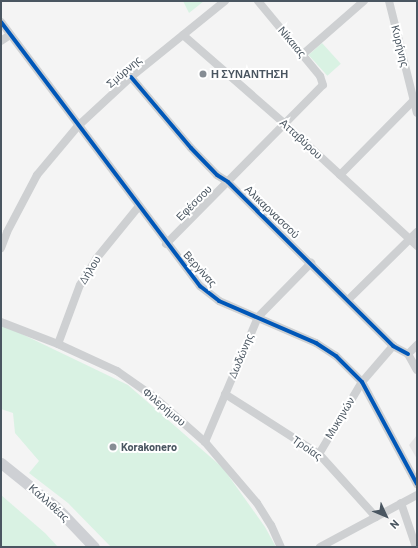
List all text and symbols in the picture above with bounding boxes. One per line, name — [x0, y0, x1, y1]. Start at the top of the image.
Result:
street label: Νίκαιας — [275, 24, 309, 60]
street label: Κυρήνης — [388, 24, 412, 68]
street label: Σμύρνης — [104, 53, 144, 91]
place label: Η ΣΥΝΑΝΤΗΣΗ — [211, 67, 288, 81]
marker: Η ΣΥΝΑΝΤΗΣΗ — [198, 69, 208, 79]
street label: Ατταβύρου — [277, 116, 325, 162]
street label: Εφέσσου — [173, 182, 215, 224]
street label: Αλικαρνασσού — [242, 183, 302, 241]
street label: Βεργίνας — [181, 248, 219, 290]
street label: Δήλου — [76, 254, 104, 286]
street label: Δωδώνης — [226, 332, 256, 380]
street label: Φιλερήμου — [140, 385, 188, 429]
street label: Μυκηνών — [322, 395, 358, 441]
street label: Τροίας — [290, 433, 324, 463]
place label: Korakonero — [121, 440, 177, 454]
marker: Korakonero — [108, 442, 118, 452]
street label: Καλλιθέας — [26, 481, 72, 525]
north arrow — [366, 496, 406, 536]
text: N — [388, 518, 402, 532]

